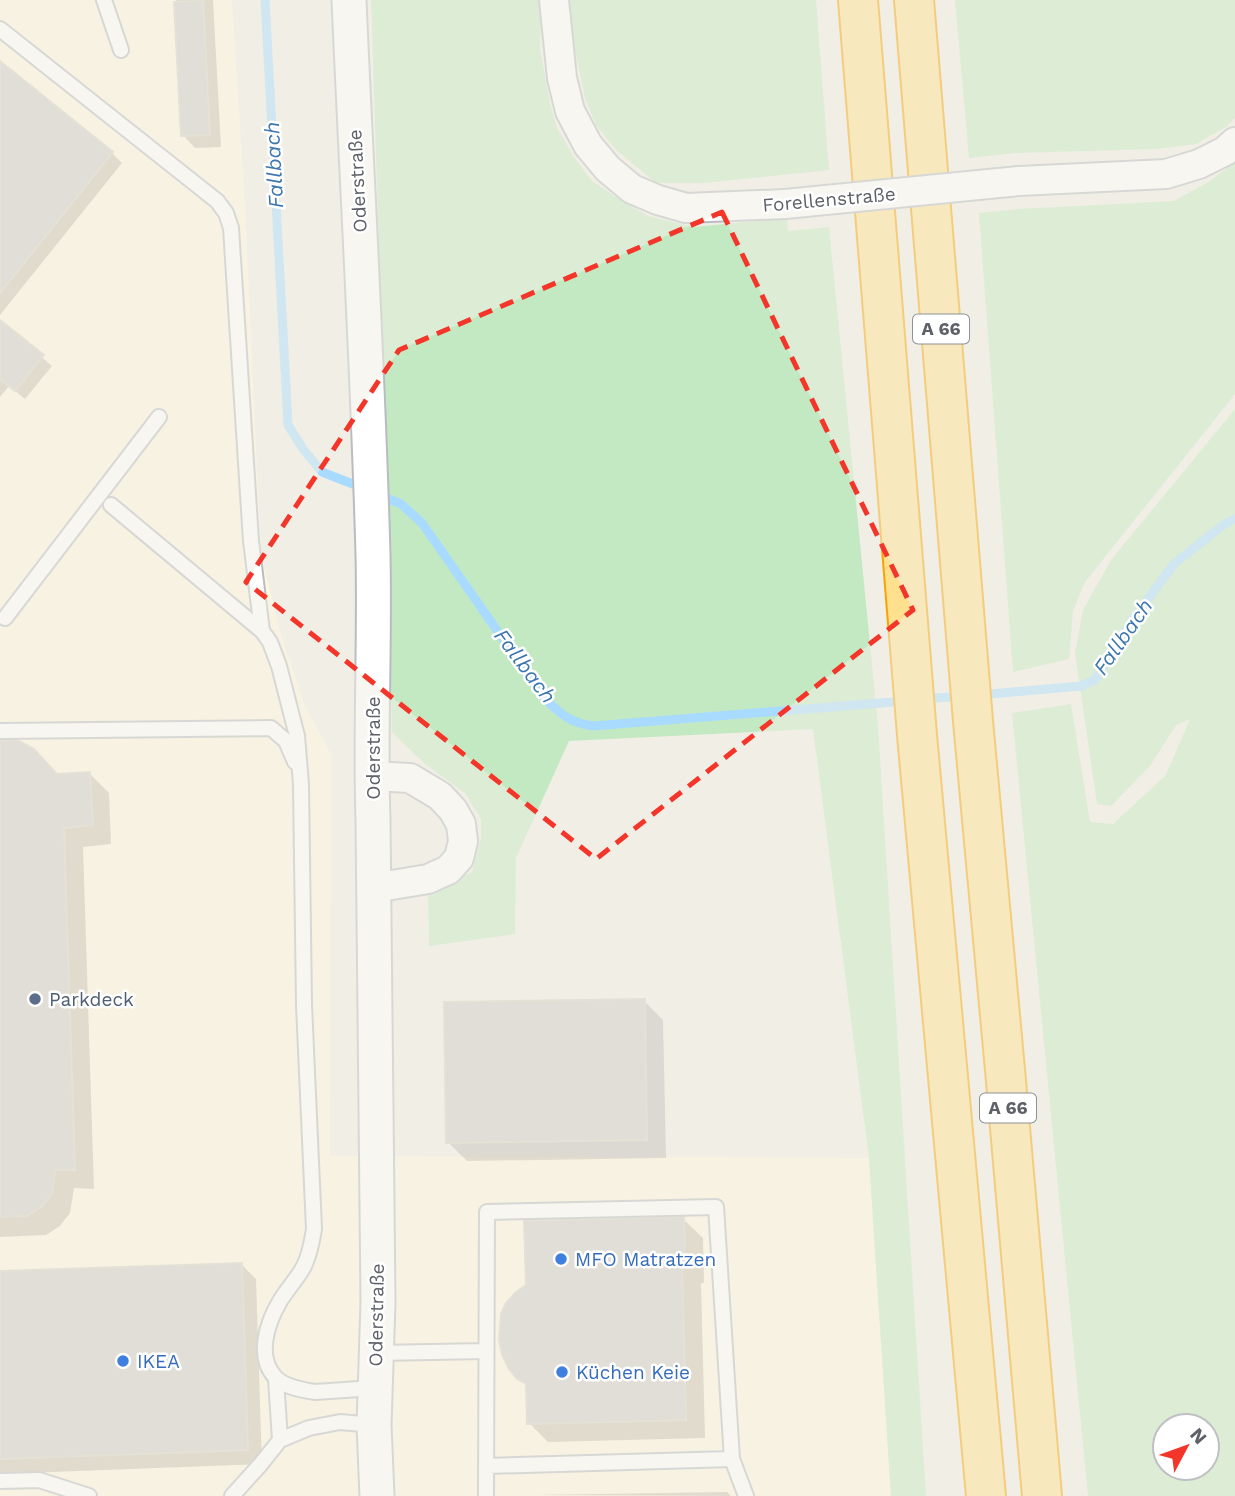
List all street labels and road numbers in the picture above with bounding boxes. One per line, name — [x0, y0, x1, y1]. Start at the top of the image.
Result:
street label: Oderstraße — [343, 129, 372, 233]
street label: Forellenstraße — [761, 182, 897, 217]
road number: A 66 — [913, 314, 969, 344]
street label: Oderstraße — [362, 696, 385, 800]
road number: A 66 — [980, 1093, 1036, 1122]
street label: Oderstraße — [364, 1263, 389, 1367]

